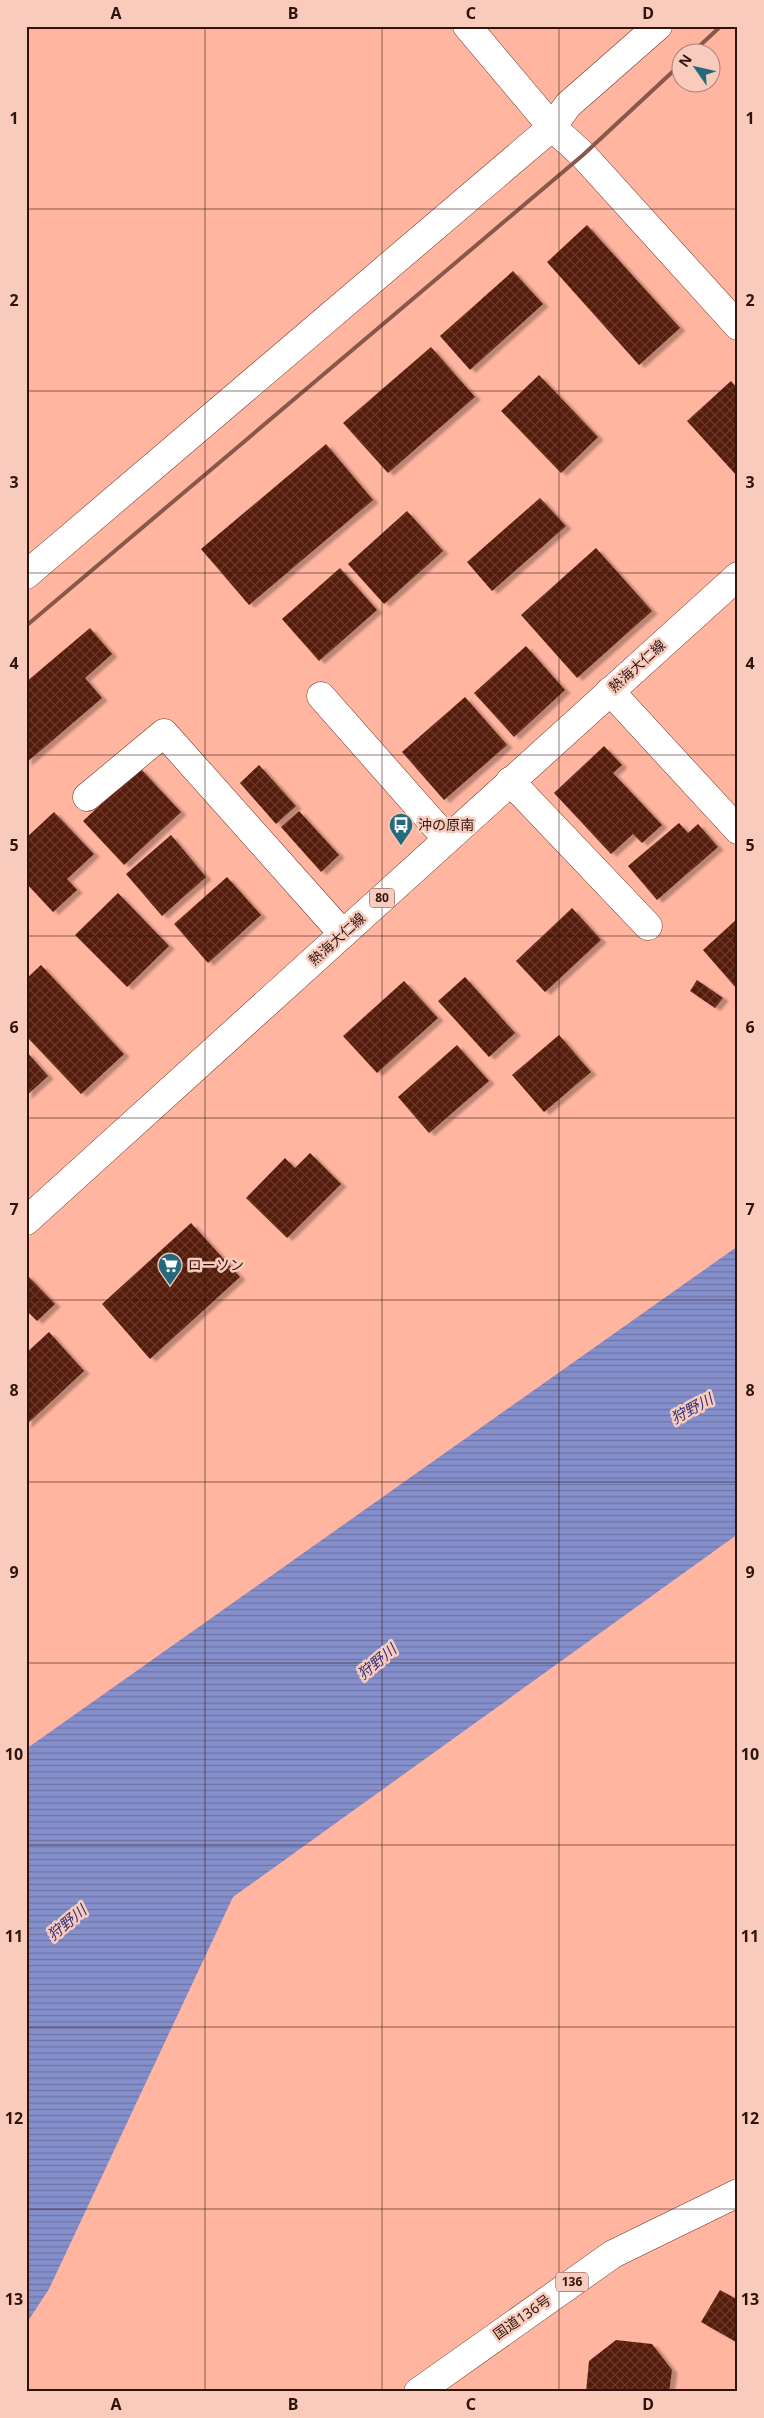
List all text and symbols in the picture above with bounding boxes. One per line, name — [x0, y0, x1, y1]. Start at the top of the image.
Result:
text: A — [110, 2, 122, 24]
text: B — [288, 2, 298, 24]
text: C — [466, 2, 476, 24]
text: D — [642, 2, 654, 24]
north arrow — [672, 42, 722, 92]
text: N — [674, 50, 696, 70]
text: 1 — [9, 107, 19, 129]
text: 1 — [745, 107, 755, 129]
text: 2 — [9, 289, 19, 311]
text: 2 — [745, 289, 755, 311]
text: 3 — [9, 471, 19, 493]
text: 3 — [745, 471, 755, 493]
street label: 熱海大仁線 — [604, 635, 669, 696]
text: 4 — [9, 652, 19, 674]
text: 4 — [745, 652, 755, 674]
bus stop icon: 沖の原南 — [388, 812, 414, 846]
place label: 沖の原南 — [418, 815, 474, 834]
text: 5 — [9, 834, 19, 856]
text: 5 — [745, 834, 755, 856]
road number: 80 — [370, 888, 394, 908]
street label: 熱海大仁線 — [304, 908, 369, 969]
text: 6 — [9, 1016, 19, 1038]
text: 6 — [745, 1016, 755, 1038]
text: 7 — [9, 1198, 19, 1220]
text: 7 — [745, 1198, 755, 1220]
supermarket icon: ローソン — [157, 1252, 183, 1286]
place label: ローソン — [188, 1255, 244, 1274]
text: 8 — [9, 1379, 19, 1401]
text: 8 — [745, 1379, 755, 1401]
water label: 狩野川 — [667, 1388, 718, 1428]
text: 9 — [9, 1561, 19, 1583]
text: 9 — [745, 1561, 755, 1583]
water label: 狩野川 — [353, 1638, 402, 1683]
text: 10 — [5, 1743, 23, 1765]
text: 10 — [741, 1743, 759, 1765]
water label: 狩野川 — [43, 1899, 92, 1944]
text: 11 — [5, 1925, 23, 1947]
text: 11 — [741, 1925, 759, 1947]
text: 12 — [5, 2107, 23, 2129]
text: 12 — [741, 2107, 759, 2129]
road number: 136 — [556, 2272, 588, 2292]
text: 13 — [5, 2288, 23, 2310]
text: 13 — [741, 2288, 759, 2310]
street label: 国道136号 — [489, 2290, 554, 2343]
text: A — [110, 2393, 122, 2415]
text: B — [288, 2393, 298, 2415]
text: C — [466, 2393, 476, 2415]
text: D — [642, 2393, 654, 2415]

